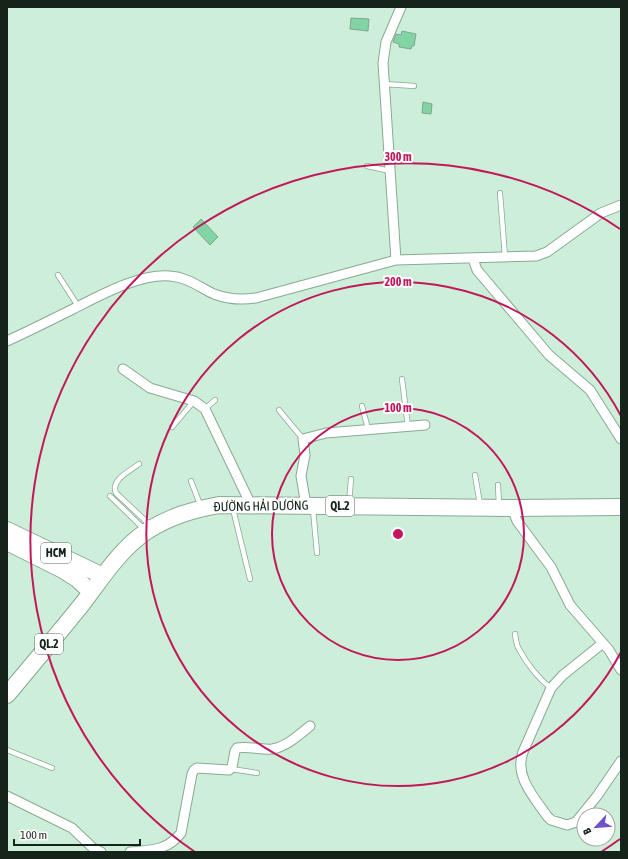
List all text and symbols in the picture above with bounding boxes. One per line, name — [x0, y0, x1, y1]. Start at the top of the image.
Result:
text: 300 m — [384, 150, 412, 164]
text: 200 m — [384, 275, 412, 289]
text: 100 m — [384, 401, 412, 415]
road number: QL.2 — [326, 496, 354, 516]
street label: ĐƯỜNG HẢI DƯƠNG — [213, 498, 309, 514]
centre of rings — [391, 527, 405, 541]
road number: HCM — [41, 543, 71, 563]
road number: QL.2 — [35, 634, 63, 654]
north arrow — [576, 807, 616, 847]
scale bar — [14, 821, 140, 847]
text: B — [580, 826, 594, 836]
text: 100 m — [20, 828, 47, 842]

